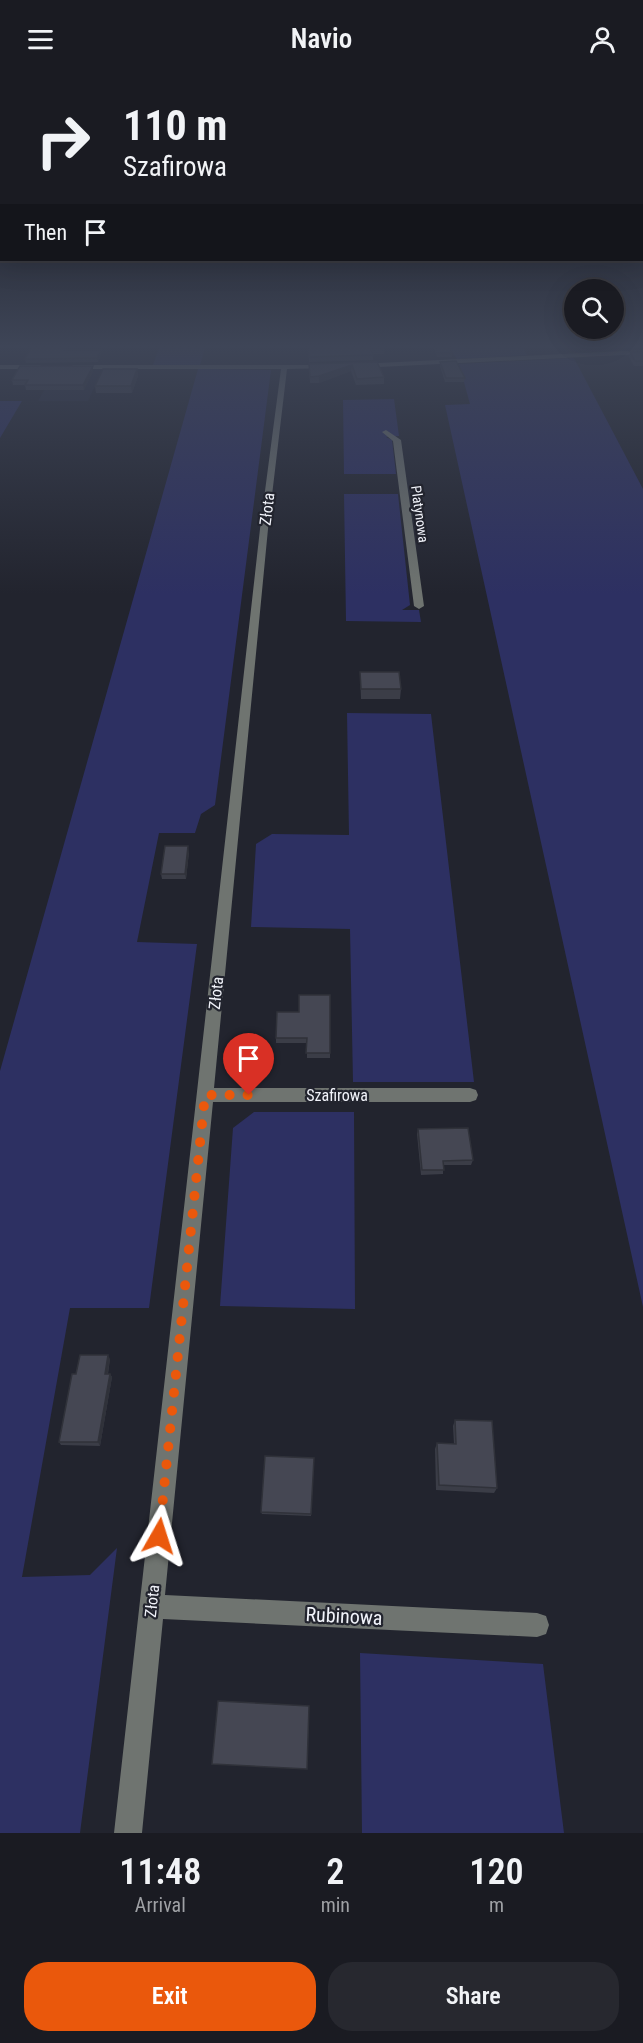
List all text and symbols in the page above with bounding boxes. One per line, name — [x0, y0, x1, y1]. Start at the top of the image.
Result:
icon: menu — [24, 23, 57, 56]
text: Navio — [291, 23, 352, 55]
icon: person — [586, 23, 619, 56]
text: 110 m — [123, 101, 228, 150]
icon: right — [24, 102, 102, 180]
text: Szafirowa — [123, 151, 227, 183]
icon: arrive — [79, 216, 112, 249]
text: Then — [24, 220, 67, 245]
map controls — [564, 279, 624, 339]
button: search — [564, 279, 624, 339]
street label: Platynowa — [408, 485, 432, 543]
street label: Złota — [256, 492, 278, 526]
street label: Złota — [205, 976, 227, 1010]
pin — [223, 1033, 274, 1095]
icon: arrive — [232, 1042, 265, 1075]
street label: Szafirowa — [306, 1086, 368, 1105]
position arrow — [127, 1504, 191, 1568]
street label: Złota — [141, 1584, 163, 1618]
street label: Rubinowa — [305, 1602, 383, 1630]
text: 11:48 — [119, 1851, 201, 1893]
text: 2 — [326, 1851, 344, 1893]
text: 120 — [469, 1851, 524, 1893]
text: Arrival — [135, 1893, 186, 1917]
text: min — [321, 1893, 350, 1917]
text: m — [489, 1893, 504, 1917]
button: Exit — [24, 1962, 316, 2031]
button: Share — [328, 1962, 619, 2031]

